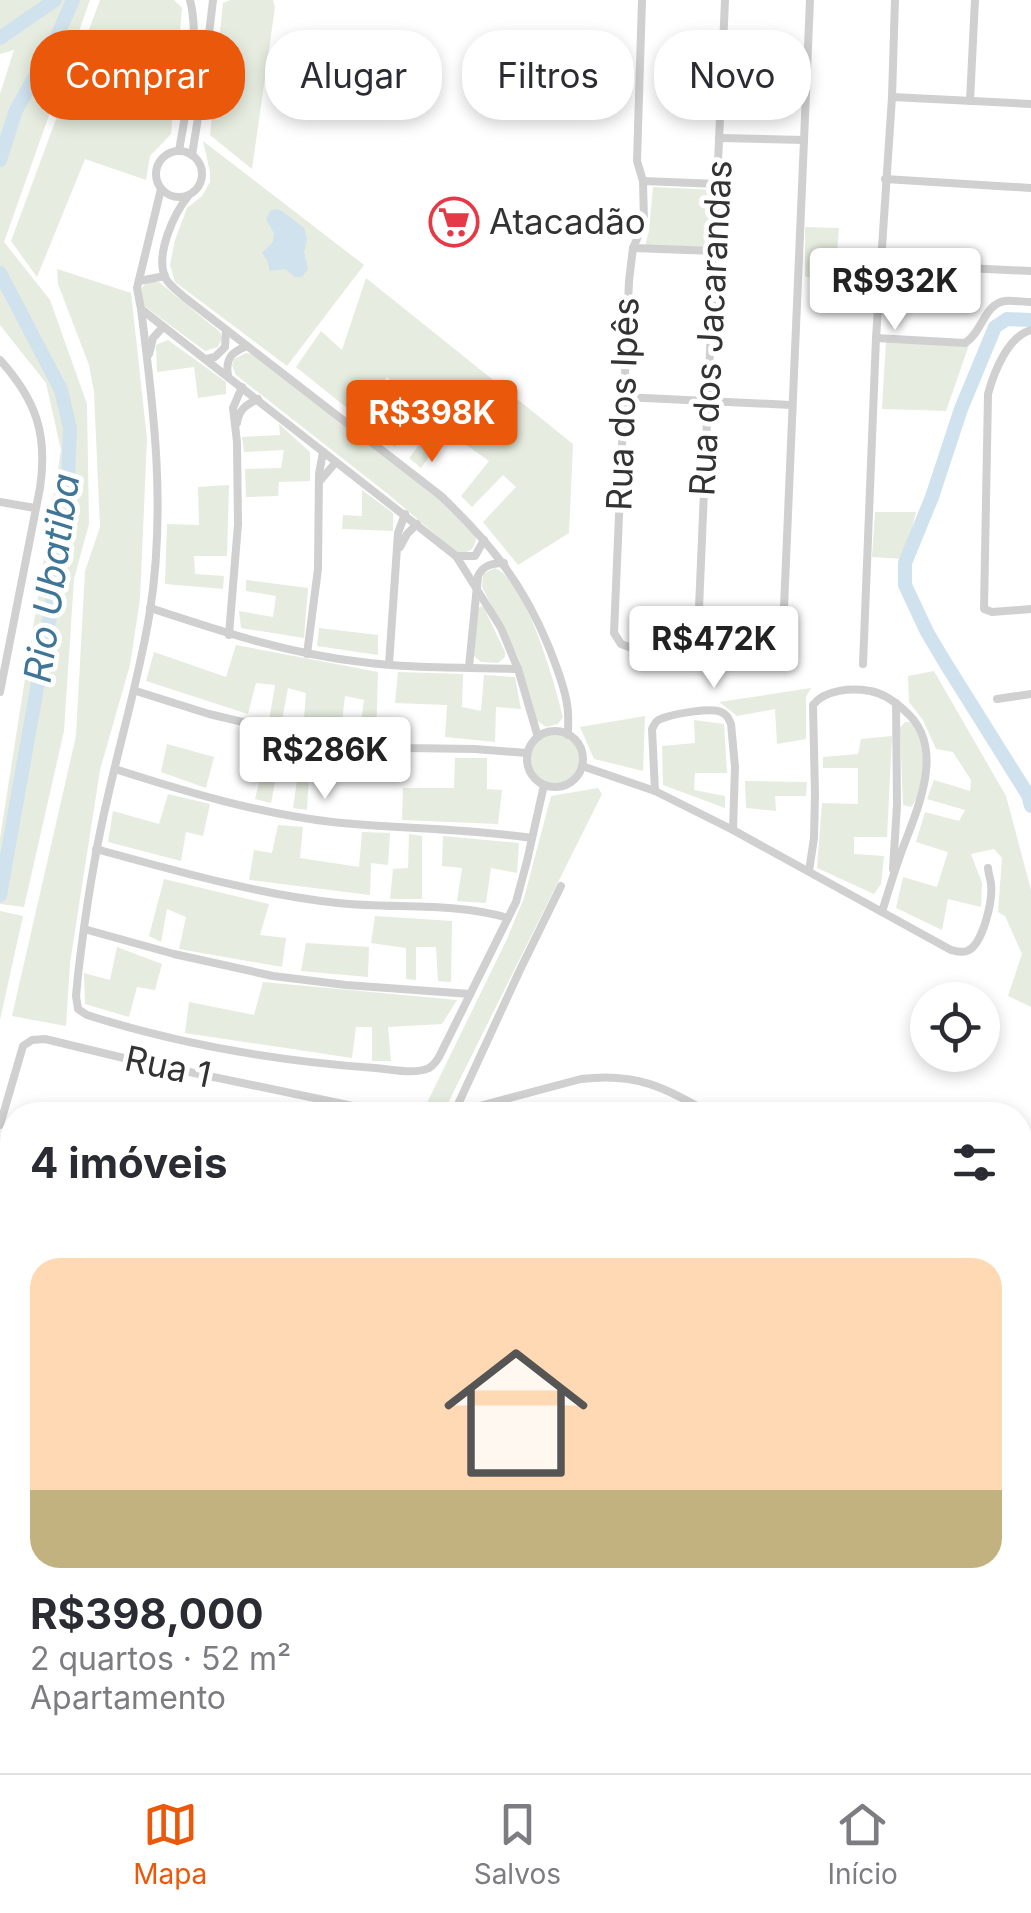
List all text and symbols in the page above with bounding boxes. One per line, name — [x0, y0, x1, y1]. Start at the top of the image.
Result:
chip: Comprar — [30, 30, 245, 120]
chip: Alugar — [265, 30, 442, 120]
chip: Filtros — [462, 30, 634, 120]
chip: Novo — [654, 30, 811, 120]
street label: Rua dos Jacarandas — [680, 159, 740, 497]
supermarket icon: Atacadão — [428, 196, 480, 248]
place label: Atacadão — [489, 200, 646, 242]
pin: R$932K — [814, 248, 976, 333]
text: R$932K — [832, 261, 958, 300]
street label: Rua dos Ipês — [597, 297, 647, 511]
pin: R$398K — [351, 380, 513, 465]
text: R$398K — [368, 393, 496, 432]
water label: Rio Ubatiba — [14, 471, 88, 685]
pin: R$472K — [633, 606, 795, 691]
text: R$472K — [651, 619, 777, 658]
pin: R$286K — [244, 717, 406, 802]
text: R$286K — [262, 730, 388, 769]
map controls — [910, 982, 1000, 1072]
button: locate — [910, 982, 1000, 1072]
street label: Rua 1 — [121, 1036, 215, 1096]
icon: filters — [947, 1135, 1002, 1190]
text: 4 imóveis — [30, 1137, 227, 1188]
icon: home — [426, 1323, 606, 1503]
text: R$398,000 — [30, 1588, 264, 1639]
text: 2 quartos · 52 m² — [30, 1639, 291, 1678]
text: Apartamento — [30, 1678, 226, 1717]
tab: Mapa — [133, 1797, 207, 1891]
tab: Salvos — [474, 1797, 561, 1891]
tab: Início — [827, 1797, 898, 1891]

